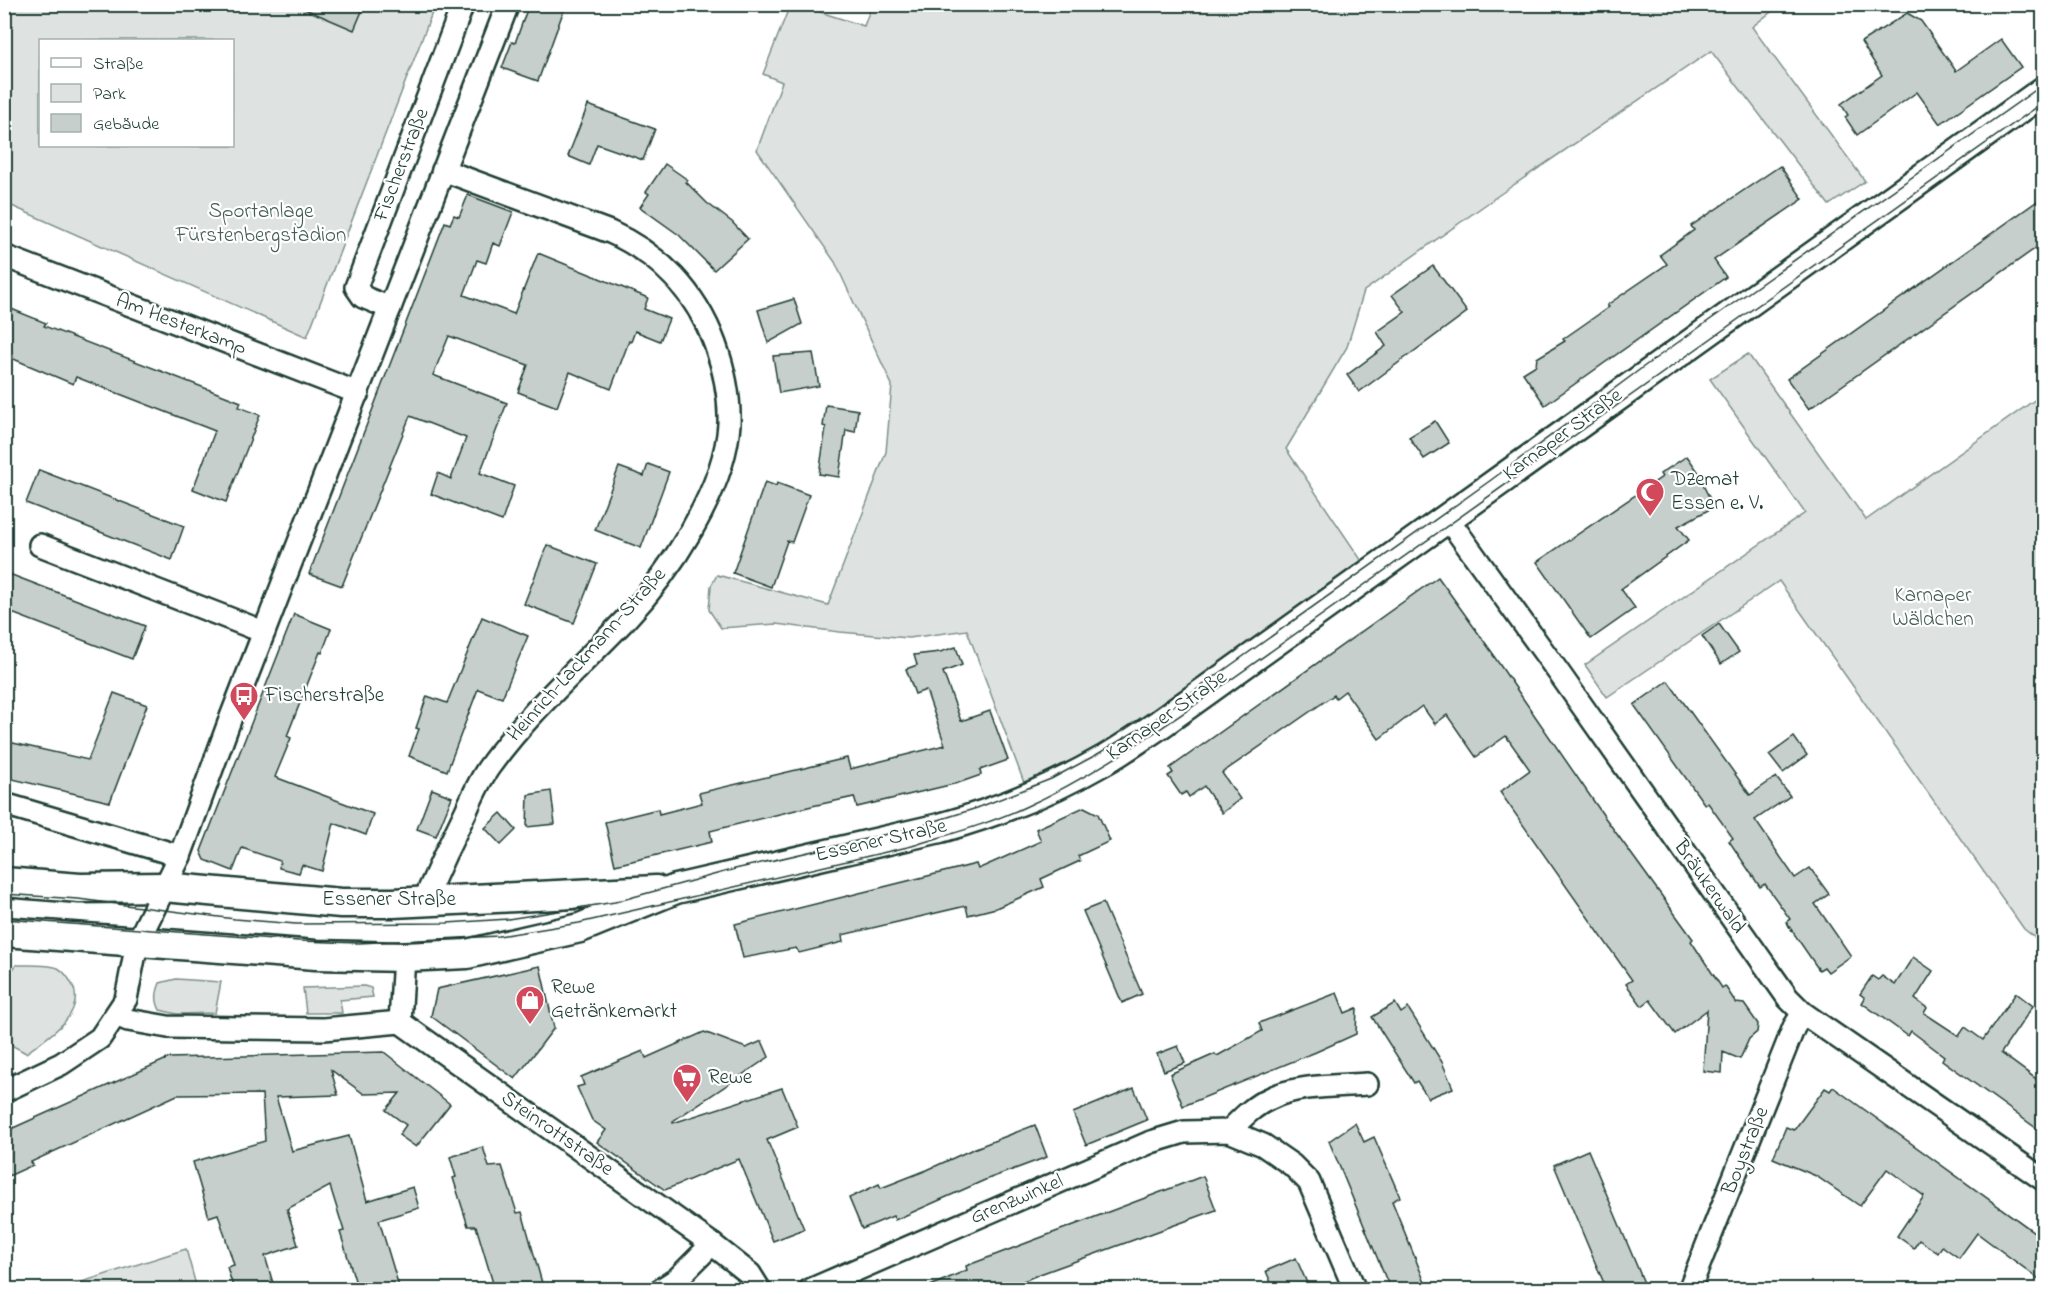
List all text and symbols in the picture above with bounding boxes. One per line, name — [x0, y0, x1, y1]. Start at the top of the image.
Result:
legend — [39, 39, 234, 147]
text: Straße — [93, 52, 144, 78]
text: Park — [93, 82, 126, 108]
street label: Fischerstraße — [366, 103, 438, 227]
text: Gebäude — [93, 112, 160, 138]
park label: Sportanlage Fürstenbergstadion — [175, 197, 346, 253]
street label: Am Hesterkamp — [111, 286, 251, 364]
street label: Karnaper Straße — [1497, 381, 1629, 489]
place label: Dzemat Essen e. V. — [1670, 465, 1763, 519]
mosque icon: Dzemat Essen e. V. — [1634, 476, 1666, 518]
street label: Heinrich-Lackmann-Straße — [500, 561, 674, 749]
park label: Karnaper Wäldchen — [1892, 581, 1974, 635]
street label: Karnaper Straße — [1101, 663, 1234, 769]
bus stop icon: Fischerstraße — [228, 680, 260, 722]
place label: Fischerstraße — [264, 681, 385, 711]
street label: Essener Straße — [812, 811, 950, 871]
street label: Bräukerwald — [1665, 833, 1753, 940]
street label: Essener Straße — [322, 885, 456, 915]
place label: Rewe Getränkemarkt — [551, 973, 677, 1027]
shop icon: Rewe Getränkemarkt — [514, 984, 546, 1026]
supermarket icon: Rewe — [671, 1062, 703, 1104]
place label: Rewe — [708, 1063, 753, 1093]
street label: Steinrottstraße — [494, 1084, 620, 1184]
street label: Boystraße — [1714, 1102, 1779, 1201]
street label: Grenzwinkel — [966, 1167, 1068, 1233]

